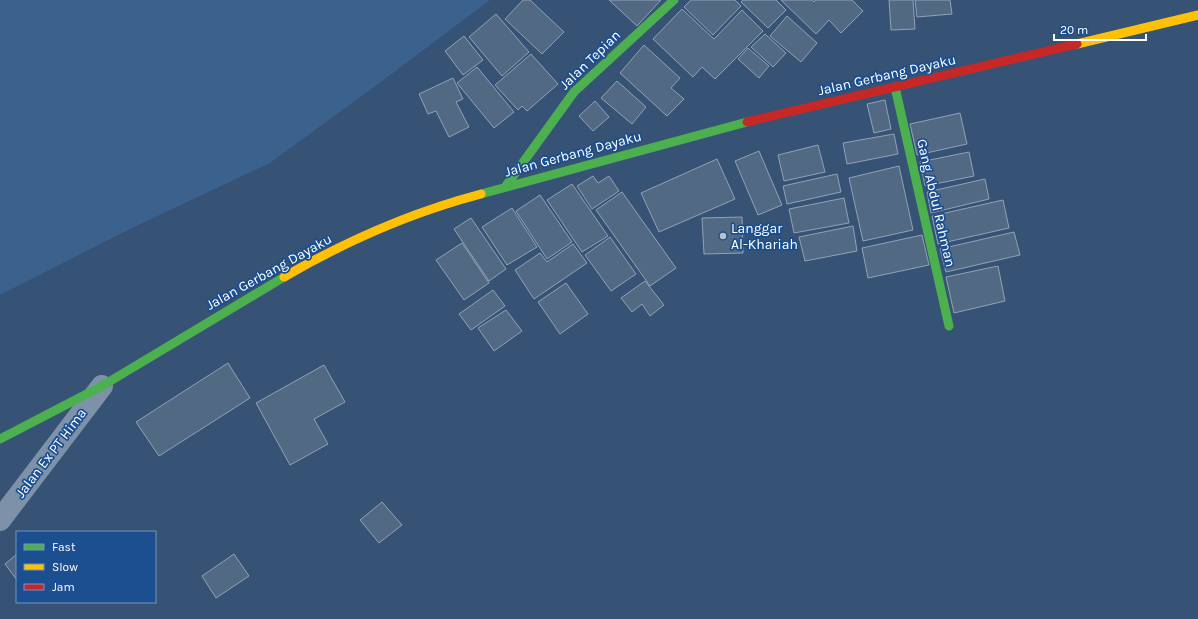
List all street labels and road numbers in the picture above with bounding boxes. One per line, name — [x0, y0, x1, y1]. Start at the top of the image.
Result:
street label: Jalan Tepian — [556, 27, 624, 93]
street label: Jalan Gerbang Dayaku — [816, 51, 958, 99]
street label: Jalan Gerbang Dayaku — [503, 128, 643, 180]
street label: Gang Abdul Rahman — [913, 137, 959, 269]
street label: Jalan Gerbang Dayaku — [203, 230, 335, 314]
street label: Jalan Ex PT Hima — [12, 405, 90, 501]

